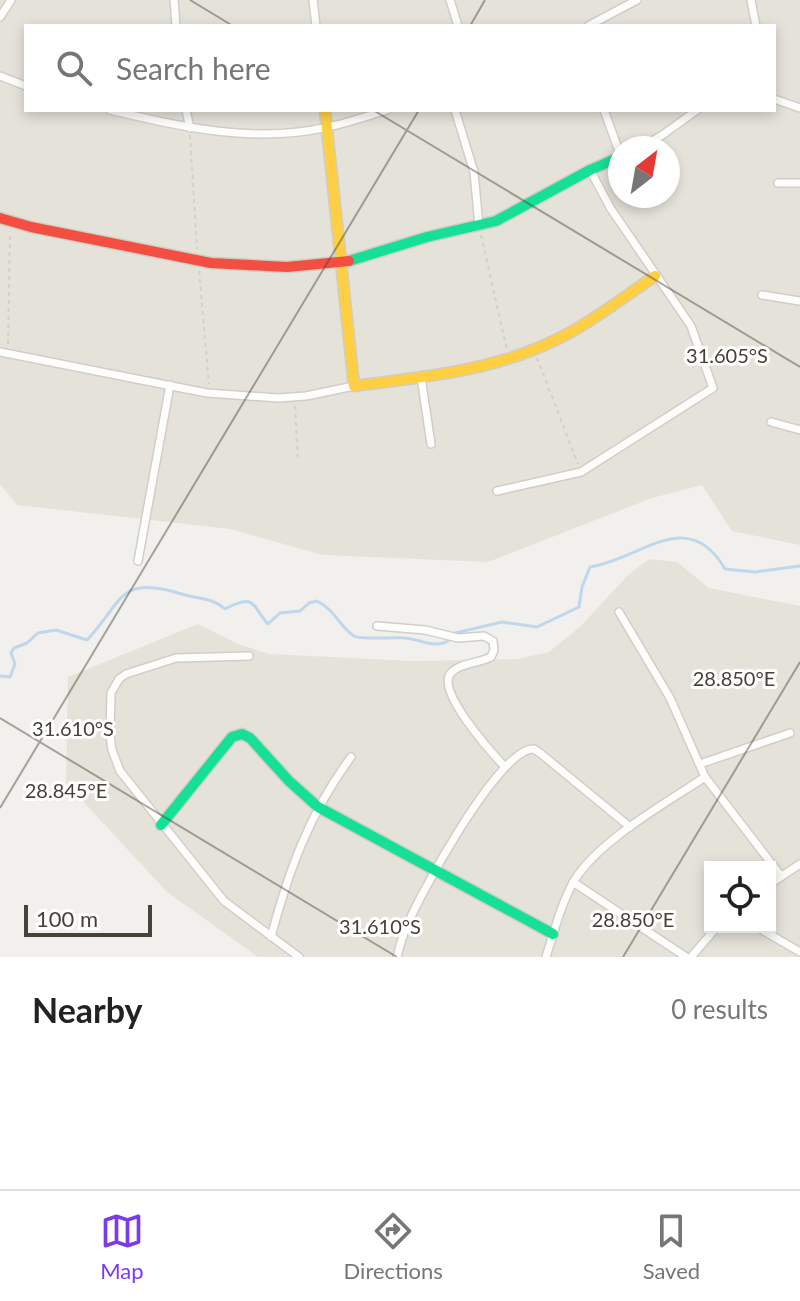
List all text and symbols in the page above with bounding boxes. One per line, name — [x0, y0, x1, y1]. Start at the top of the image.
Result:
search box — [24, 24, 776, 112]
icon: search — [52, 46, 96, 90]
text: Search here — [116, 50, 271, 86]
north arrow — [608, 136, 680, 208]
text: 31.605°S — [686, 343, 768, 367]
text: 28.850°E — [693, 666, 775, 690]
text: 31.610°S — [32, 716, 114, 740]
text: 28.845°E — [25, 778, 107, 802]
map controls — [704, 861, 776, 933]
button: locate — [704, 861, 776, 933]
scale bar — [24, 901, 152, 937]
text: 100 m — [36, 905, 98, 932]
text: 28.850°E — [592, 907, 674, 931]
text: 31.610°S — [339, 914, 421, 938]
text: Nearby — [32, 989, 143, 1030]
text: 0 results — [671, 993, 768, 1025]
tab: Map — [100, 1209, 144, 1284]
tab: Directions — [344, 1209, 443, 1284]
tab: Saved — [643, 1209, 700, 1284]

